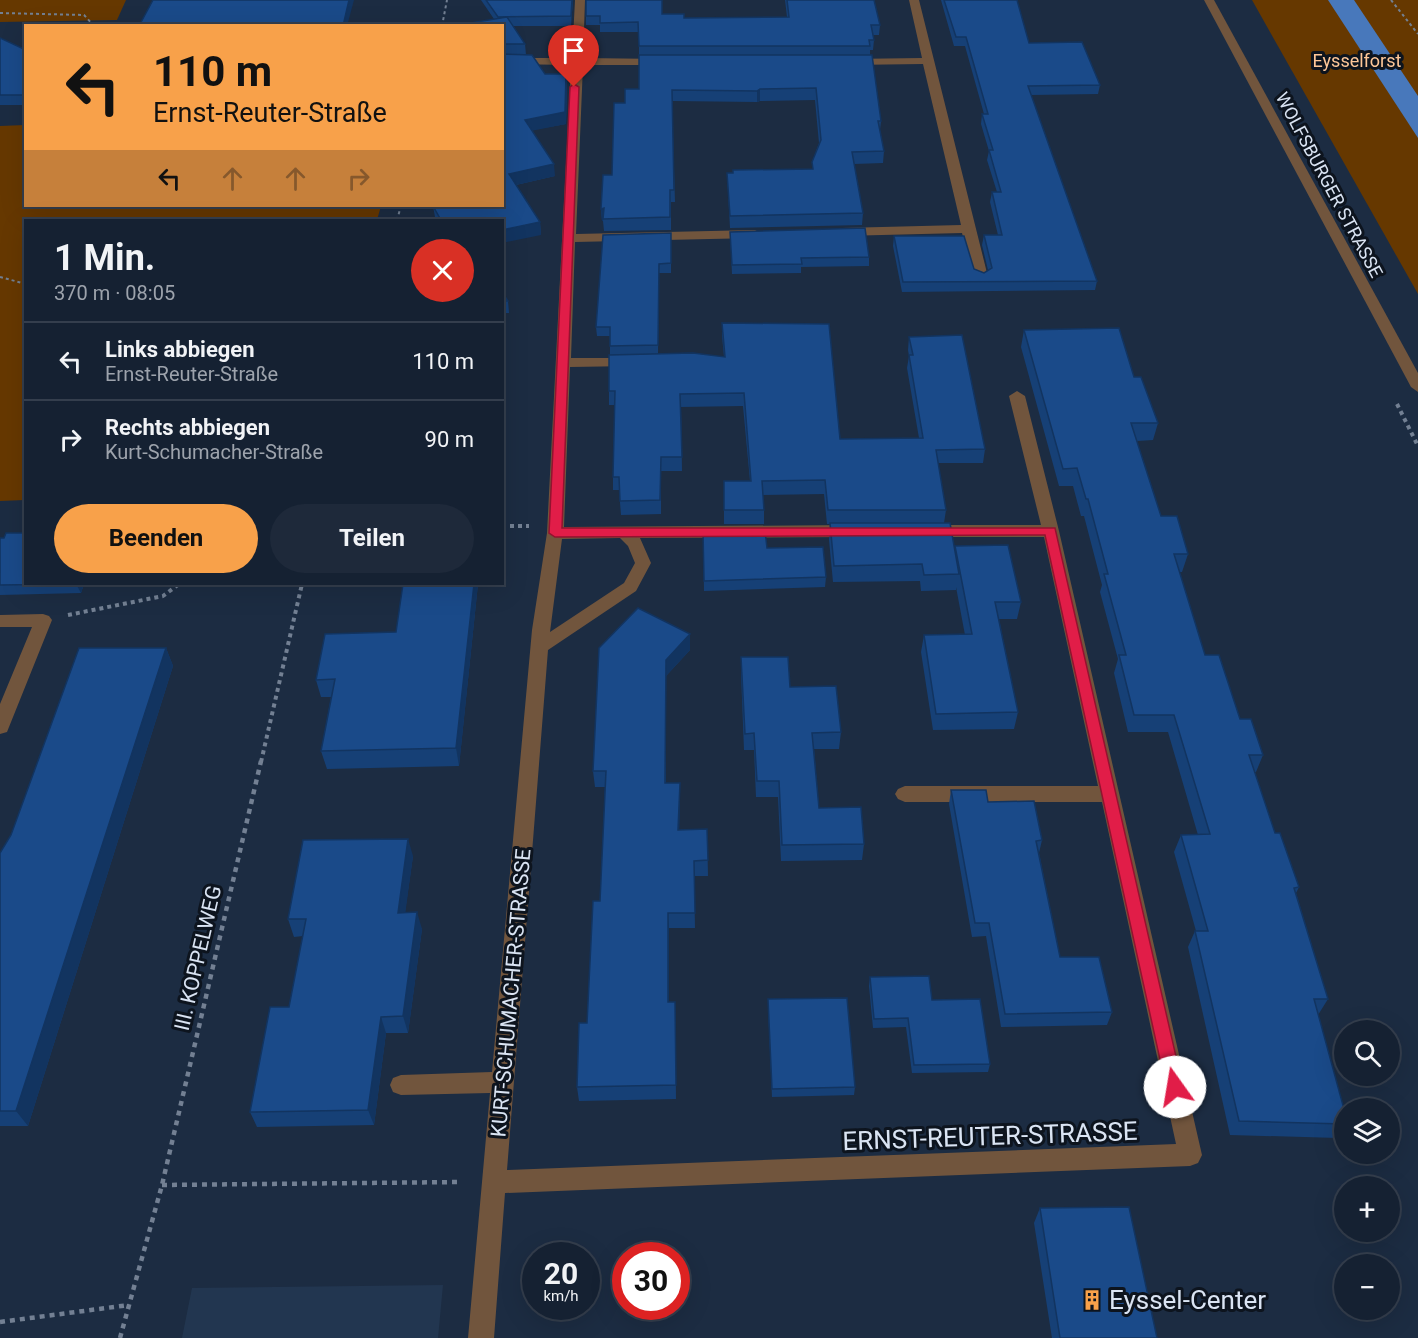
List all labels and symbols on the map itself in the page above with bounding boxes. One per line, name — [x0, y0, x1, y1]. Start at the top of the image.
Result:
pin — [548, 25, 599, 87]
park label: Eysselforst — [1313, 50, 1402, 71]
street label: WOLFSBURGER STRASSE — [1272, 89, 1387, 281]
street label: KURT-SCHUMACHER-STRASSE — [486, 848, 536, 1138]
street label: III. KOPPELWEG — [170, 883, 226, 1033]
position arrow — [1143, 1055, 1207, 1119]
street label: ERNST-REUTER-STRASSE — [842, 1116, 1138, 1156]
speed limit sign: 30 — [612, 1242, 690, 1320]
place label: Eyssel-Center — [1109, 1285, 1266, 1315]
building icon: Eyssel-Center — [1080, 1288, 1104, 1312]

